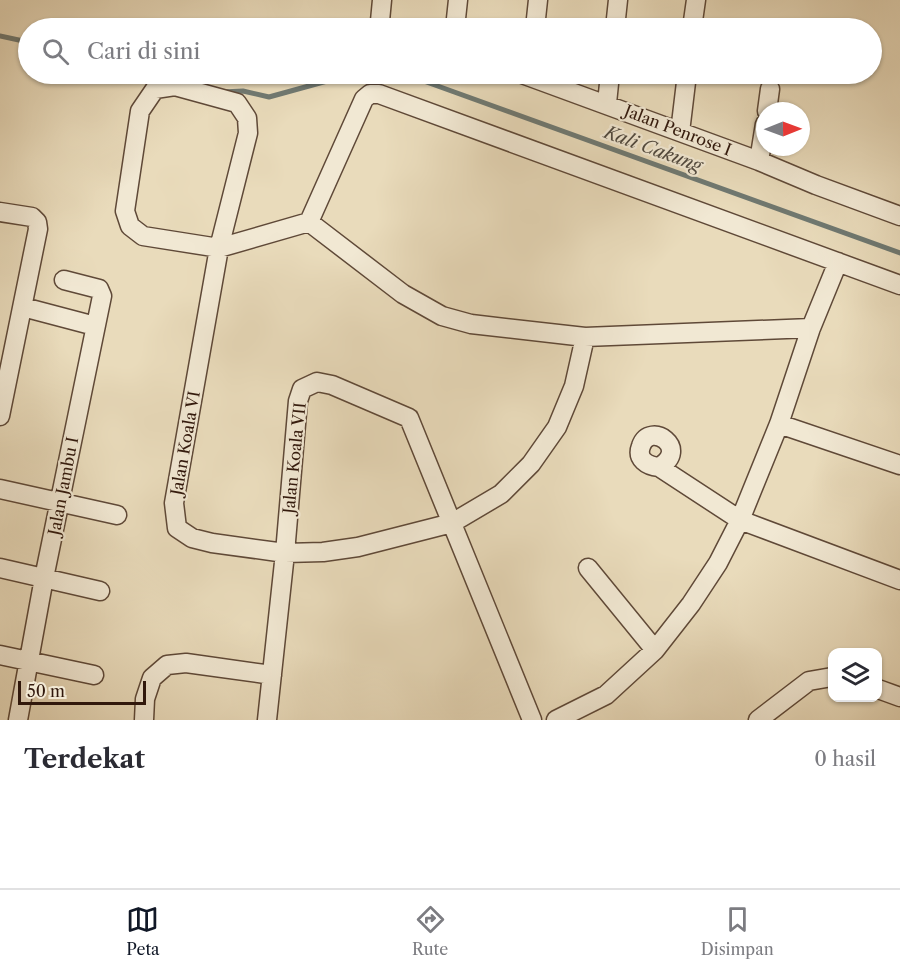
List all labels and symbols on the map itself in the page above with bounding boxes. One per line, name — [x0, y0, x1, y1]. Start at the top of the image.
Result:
street label: Jalan Penrose I — [619, 99, 734, 160]
north arrow — [756, 102, 810, 156]
water label: Kali Cakung — [599, 121, 707, 177]
street label: Jalan Koala VI — [165, 389, 204, 500]
street label: Jalan Koala VII — [278, 401, 310, 518]
street label: Jalan Jambu I — [43, 435, 82, 540]
scale bar — [18, 678, 146, 706]

